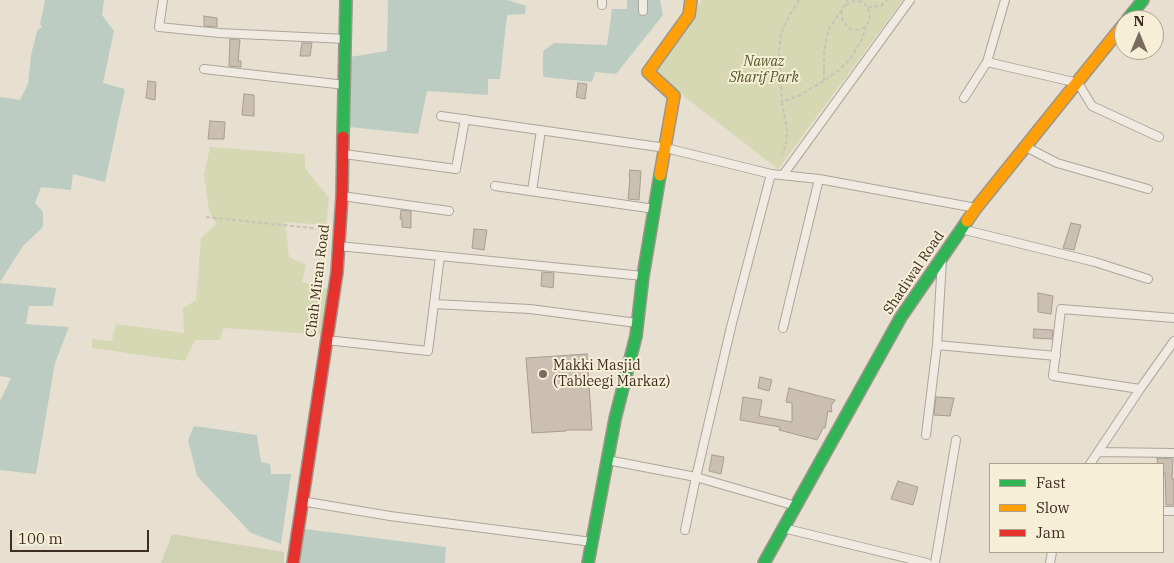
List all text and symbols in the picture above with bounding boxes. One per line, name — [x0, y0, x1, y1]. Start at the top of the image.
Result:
north arrow — [1114, 10, 1164, 60]
text: N — [1133, 12, 1145, 30]
park label: Nawaz Sharif Park — [729, 54, 799, 86]
street label: Chah Miran Road — [303, 224, 333, 338]
street label: Shadiwal Road — [880, 228, 948, 318]
place label: Makki Masjid (Tableegi Markaz) — [553, 358, 670, 391]
marker: Makki Masjid (Tableegi Markaz) — [537, 368, 549, 380]
legend — [989, 463, 1164, 553]
text: Fast — [1036, 473, 1066, 492]
text: Slow — [1036, 498, 1069, 517]
scale bar — [12, 520, 151, 552]
text: Jam — [1036, 523, 1065, 542]
text: 100 m — [18, 529, 63, 548]

